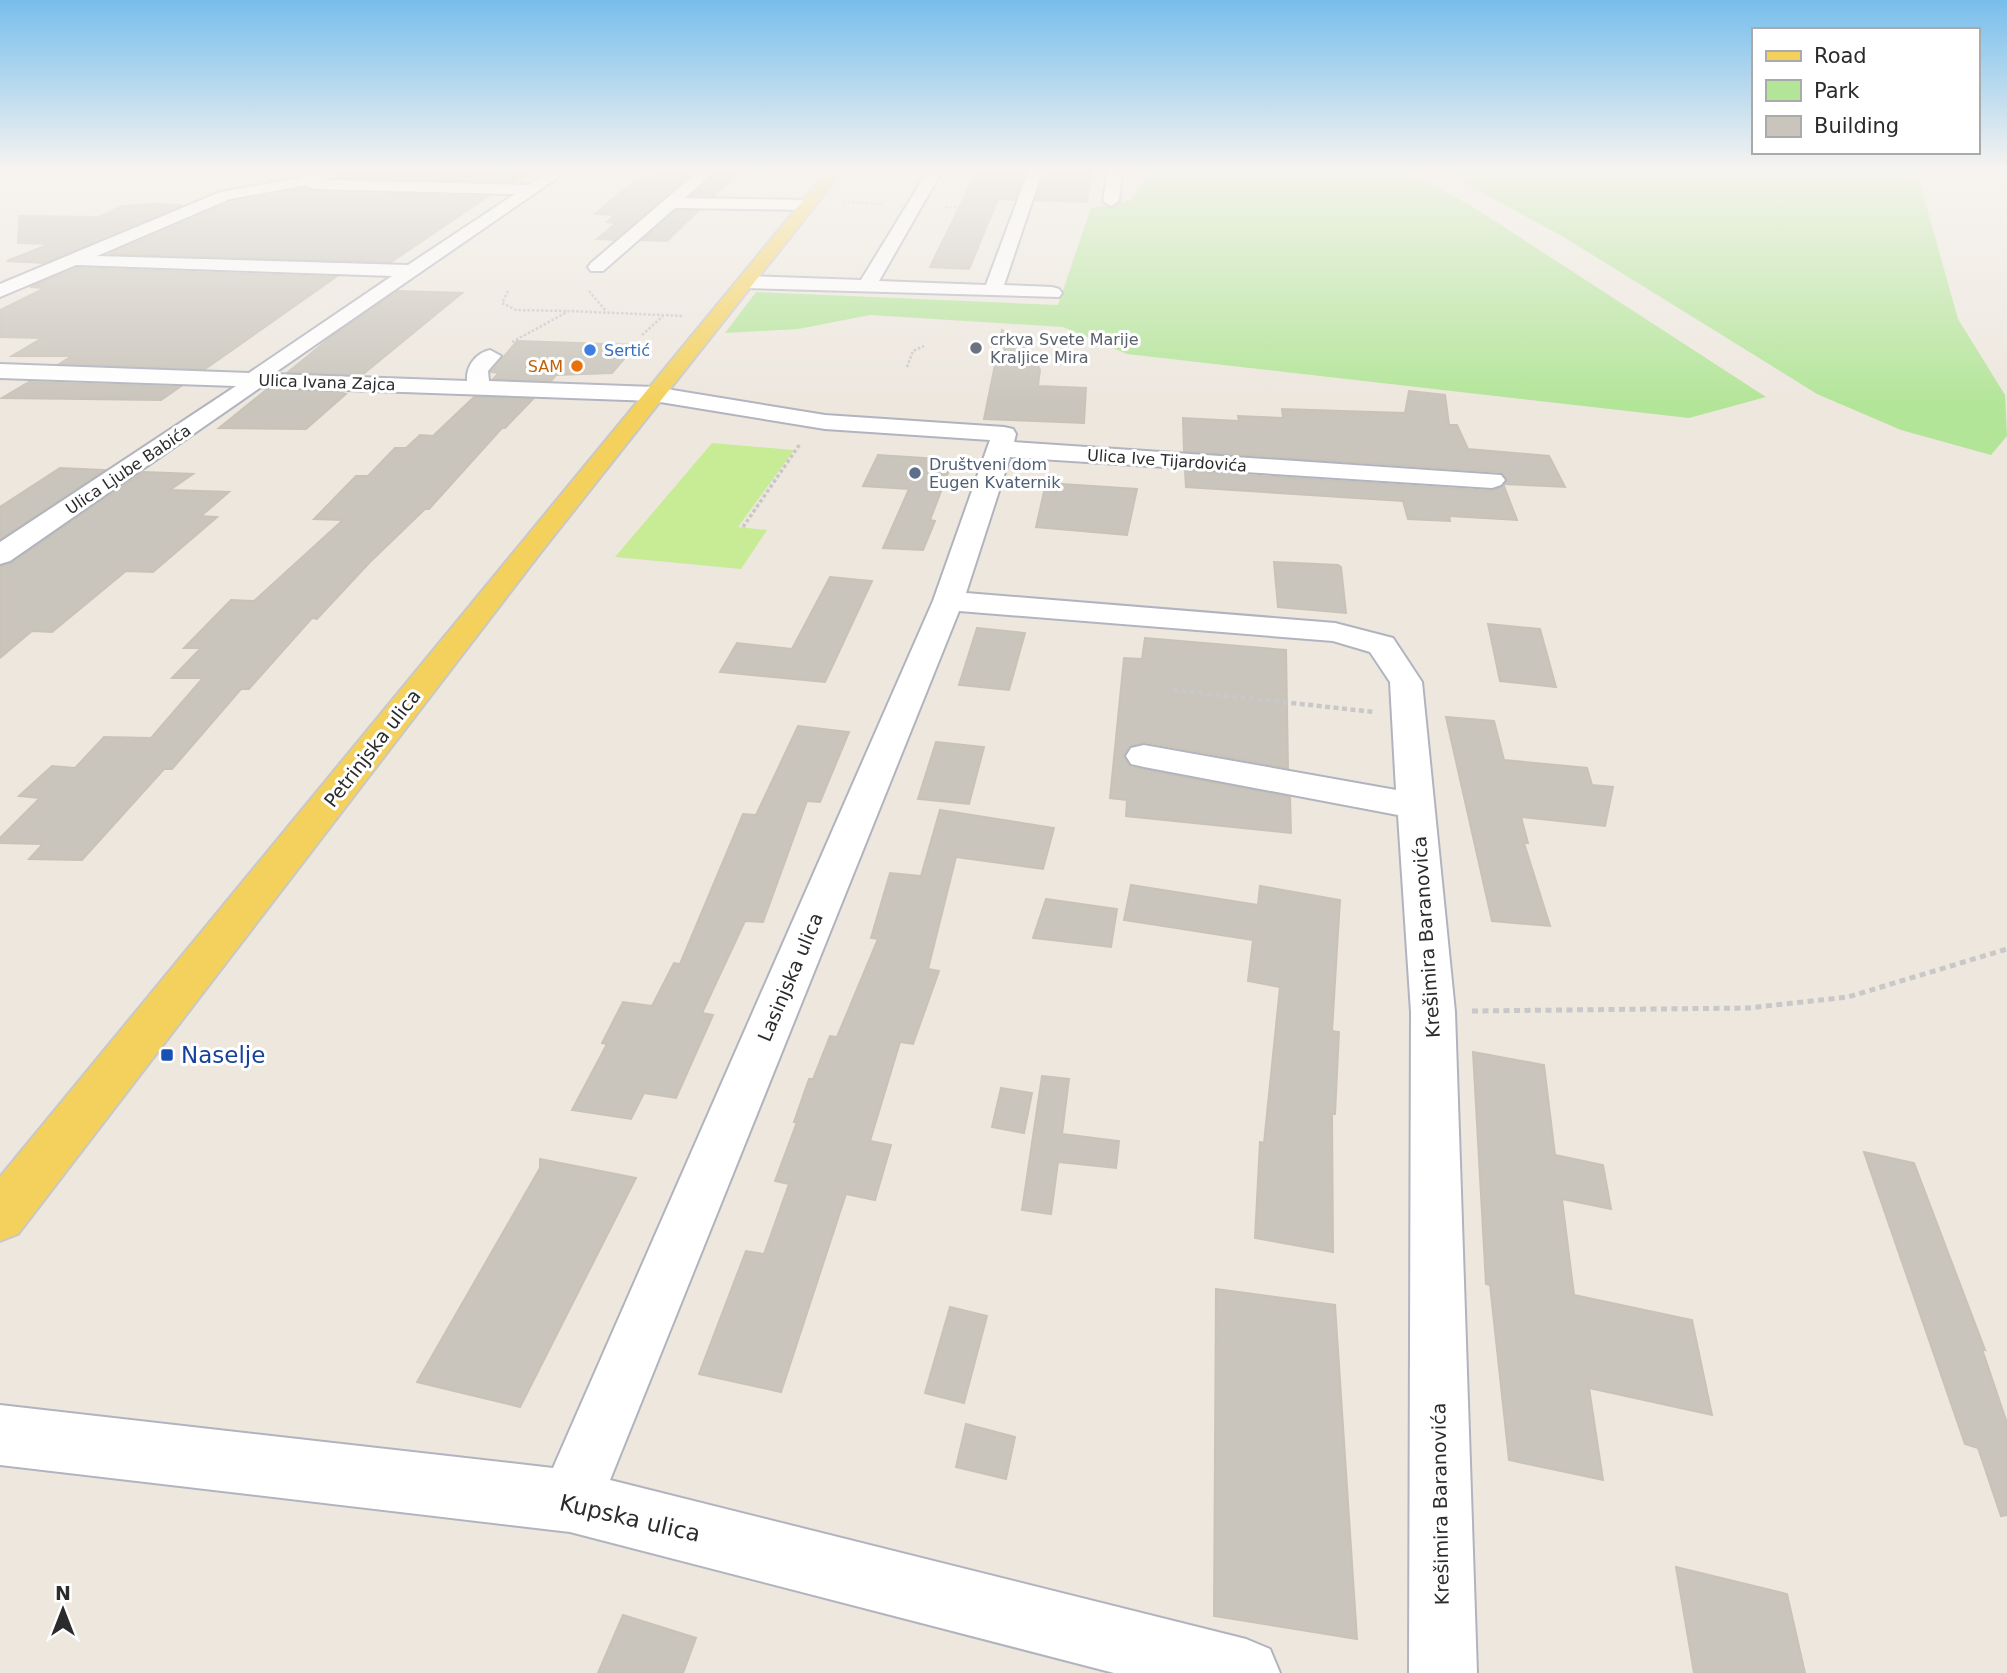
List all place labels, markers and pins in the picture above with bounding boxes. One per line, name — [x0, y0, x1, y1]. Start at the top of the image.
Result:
place label: crkva Svete Marije Kraljice Mira — [990, 330, 1139, 367]
marker: crkva Svete Marije Kraljice Mira — [968, 340, 984, 356]
place label: Sertić — [604, 341, 650, 360]
marker: Sertić — [582, 342, 598, 358]
place label: SAM — [528, 357, 563, 376]
marker: SAM — [569, 358, 585, 374]
place label: Društveni dom Eugen Kvaternik — [929, 455, 1061, 492]
marker: Društveni dom Eugen Kvaternik — [907, 465, 923, 481]
place label: Naselje — [181, 1042, 265, 1068]
marker: Naselje — [159, 1047, 175, 1063]

